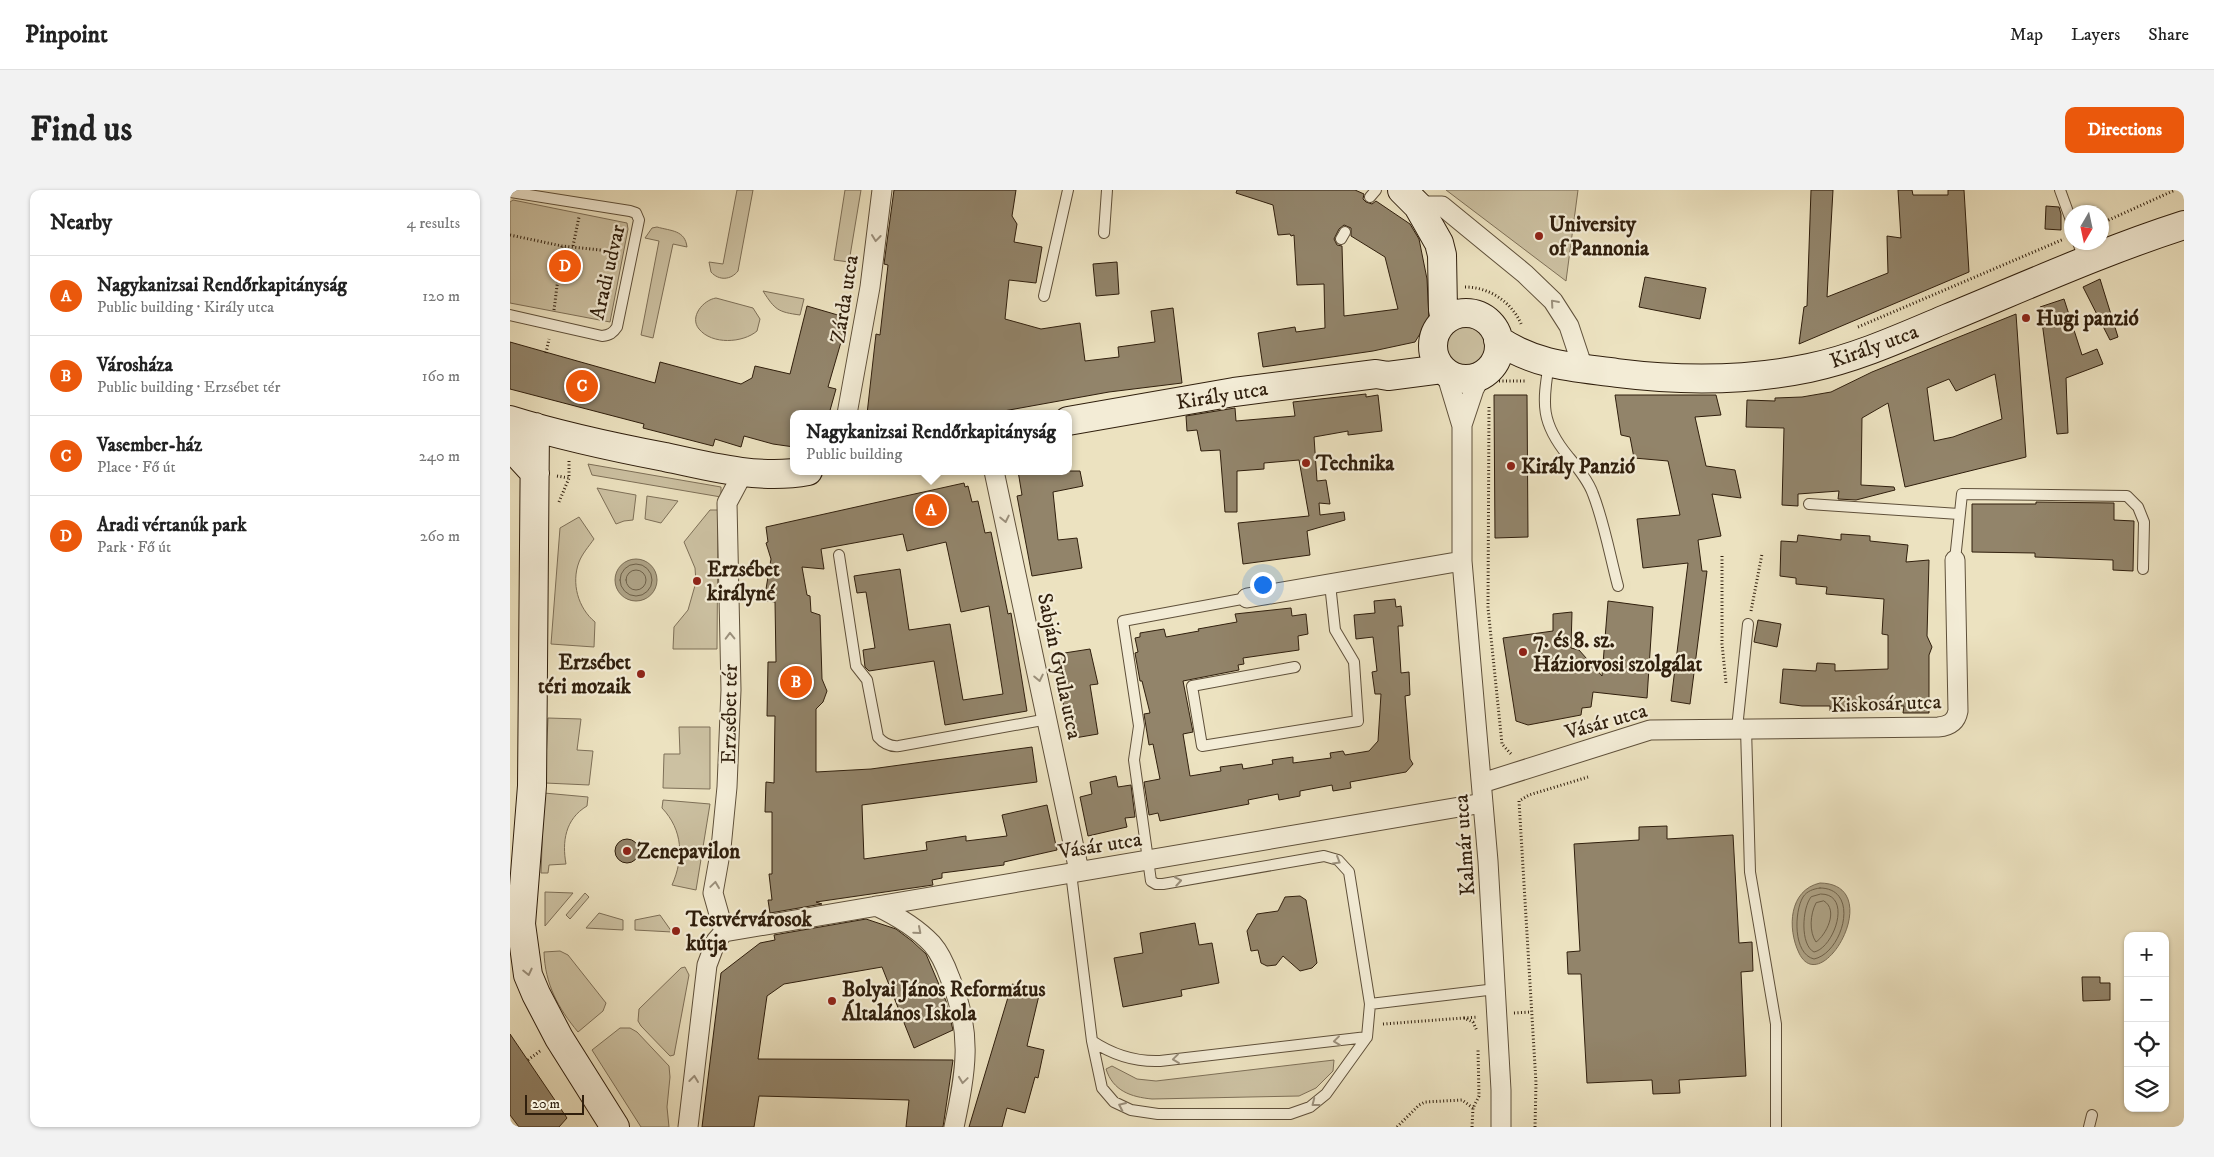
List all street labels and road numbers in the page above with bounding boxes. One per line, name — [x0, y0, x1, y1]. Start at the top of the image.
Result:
street label: Aradi udvar — [584, 222, 632, 322]
street label: Zárda utca — [825, 253, 865, 345]
street label: Király utca — [1827, 319, 1922, 375]
street label: Király utca — [1175, 376, 1270, 416]
street label: Sabján Gyula utca — [1031, 591, 1087, 742]
street label: Erzsébet tér — [716, 663, 744, 764]
street label: Kiskosár utca — [1830, 689, 1942, 719]
street label: Vásár utca — [1561, 698, 1650, 746]
street label: Kalmár utca — [1448, 793, 1482, 897]
street label: Vásár utca — [1056, 827, 1144, 866]

